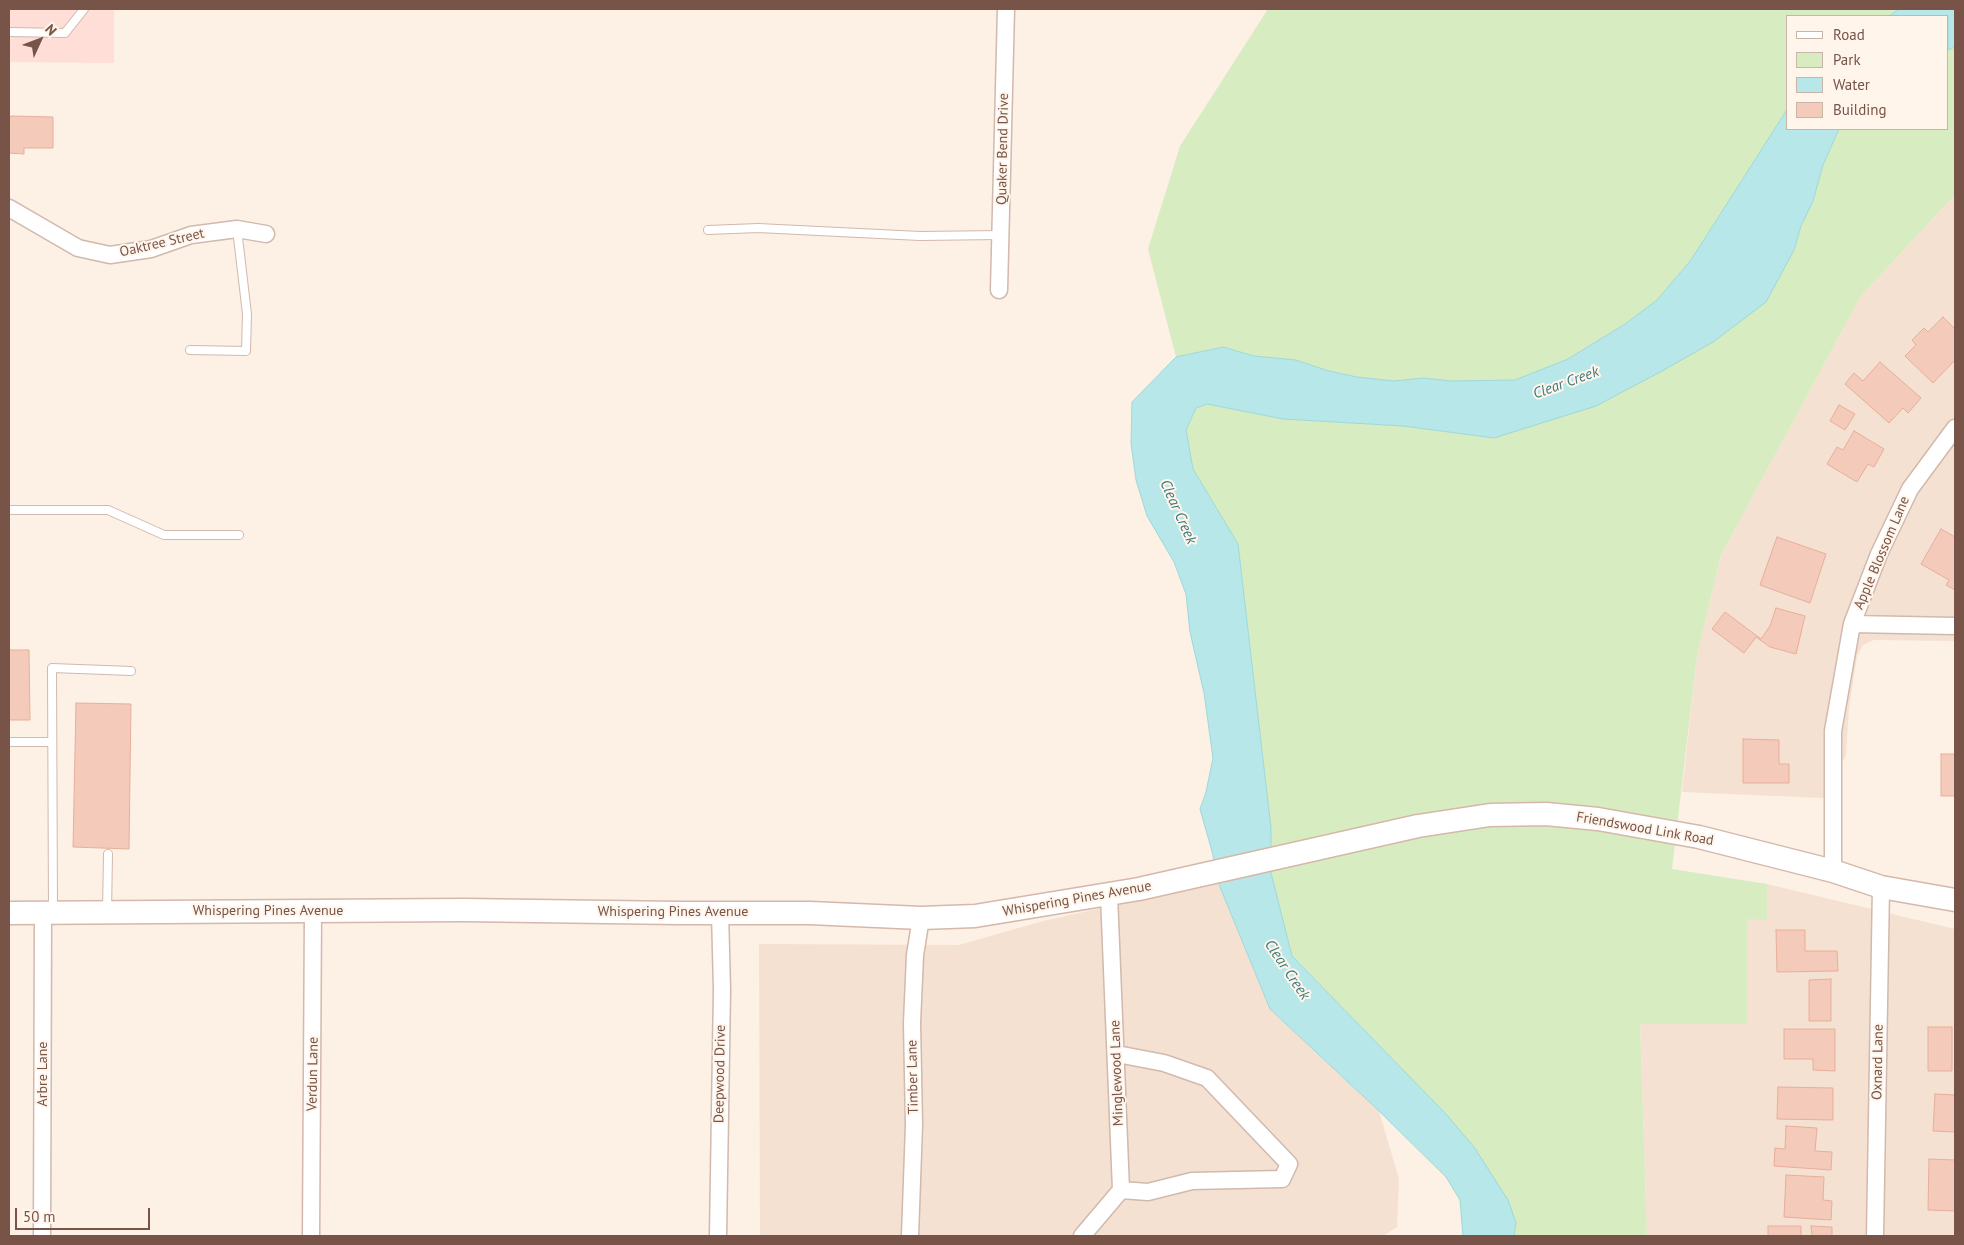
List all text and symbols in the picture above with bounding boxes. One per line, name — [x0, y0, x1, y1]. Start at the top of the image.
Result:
north arrow — [15, 15, 65, 65]
legend — [1786, 15, 1949, 130]
text: N — [41, 20, 61, 39]
text: Road — [1833, 25, 1865, 44]
text: Park — [1833, 50, 1861, 69]
text: Water — [1833, 75, 1870, 94]
street label: Quaker Bend Drive — [994, 93, 1012, 205]
text: Building — [1833, 100, 1887, 119]
street label: Oaktree Street — [118, 225, 206, 261]
water label: Clear Creek — [1531, 363, 1601, 403]
water label: Clear Creek — [1156, 477, 1200, 547]
street label: Apple Blossom Lane — [1851, 494, 1913, 612]
street label: Friendswood Link Road — [1575, 809, 1715, 849]
street label: Whispering Pines Avenue — [1001, 878, 1153, 920]
street label: Whispering Pines Avenue — [193, 903, 343, 919]
street label: Whispering Pines Avenue — [598, 904, 748, 920]
water label: Clear Creek — [1260, 937, 1314, 1003]
street label: Minglewood Lane — [1107, 1020, 1127, 1126]
street label: Oxnard Lane — [1869, 1024, 1887, 1100]
street label: Deepwood Drive — [711, 1025, 729, 1123]
street label: Verdun Lane — [304, 1037, 322, 1111]
street label: Timber Lane — [904, 1039, 922, 1115]
street label: Arbre Lane — [35, 1042, 51, 1106]
scale bar — [18, 1198, 152, 1230]
text: 50 m — [23, 1207, 56, 1226]

